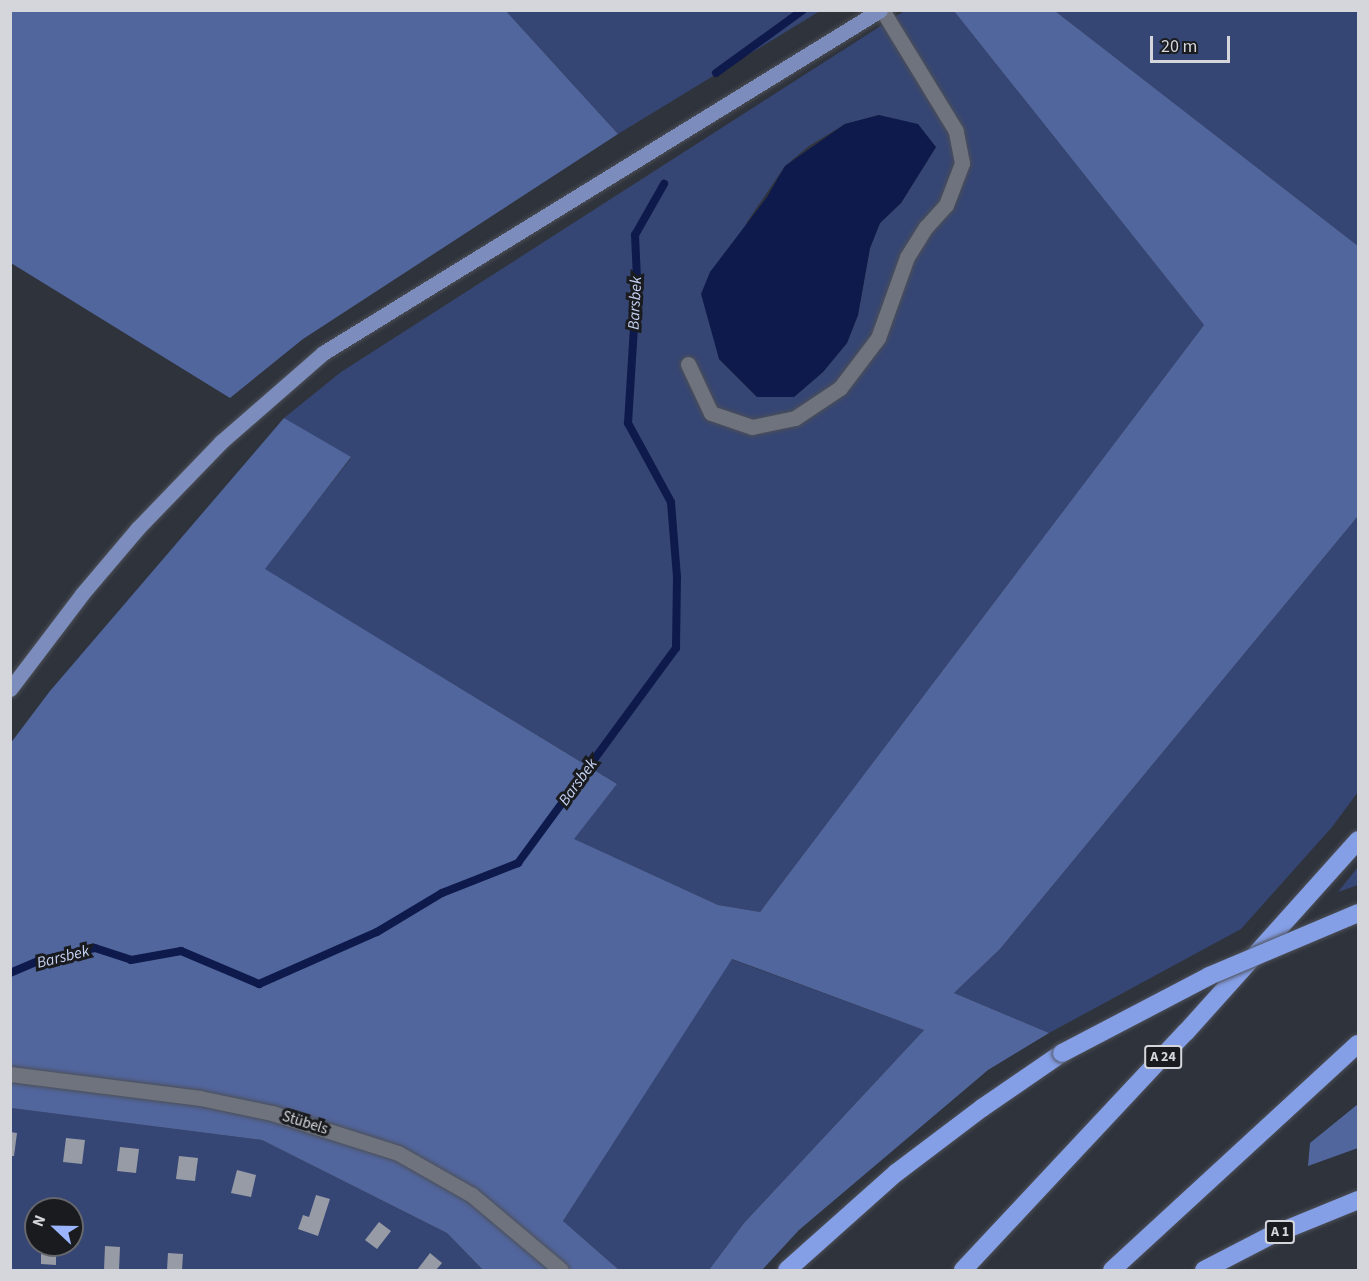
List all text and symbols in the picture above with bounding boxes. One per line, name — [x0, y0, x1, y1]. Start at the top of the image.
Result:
scale bar — [1153, 24, 1232, 62]
text: 20 m — [1161, 34, 1197, 59]
water label: Barsbek — [624, 276, 646, 330]
water label: Barsbek — [555, 755, 601, 809]
water label: Barsbek — [35, 941, 91, 973]
road number: A 24 — [1144, 1046, 1182, 1068]
street label: Stübels — [280, 1108, 330, 1138]
north arrow — [24, 1197, 84, 1257]
text: N — [27, 1212, 51, 1230]
road number: A 1 — [1264, 1221, 1296, 1243]

